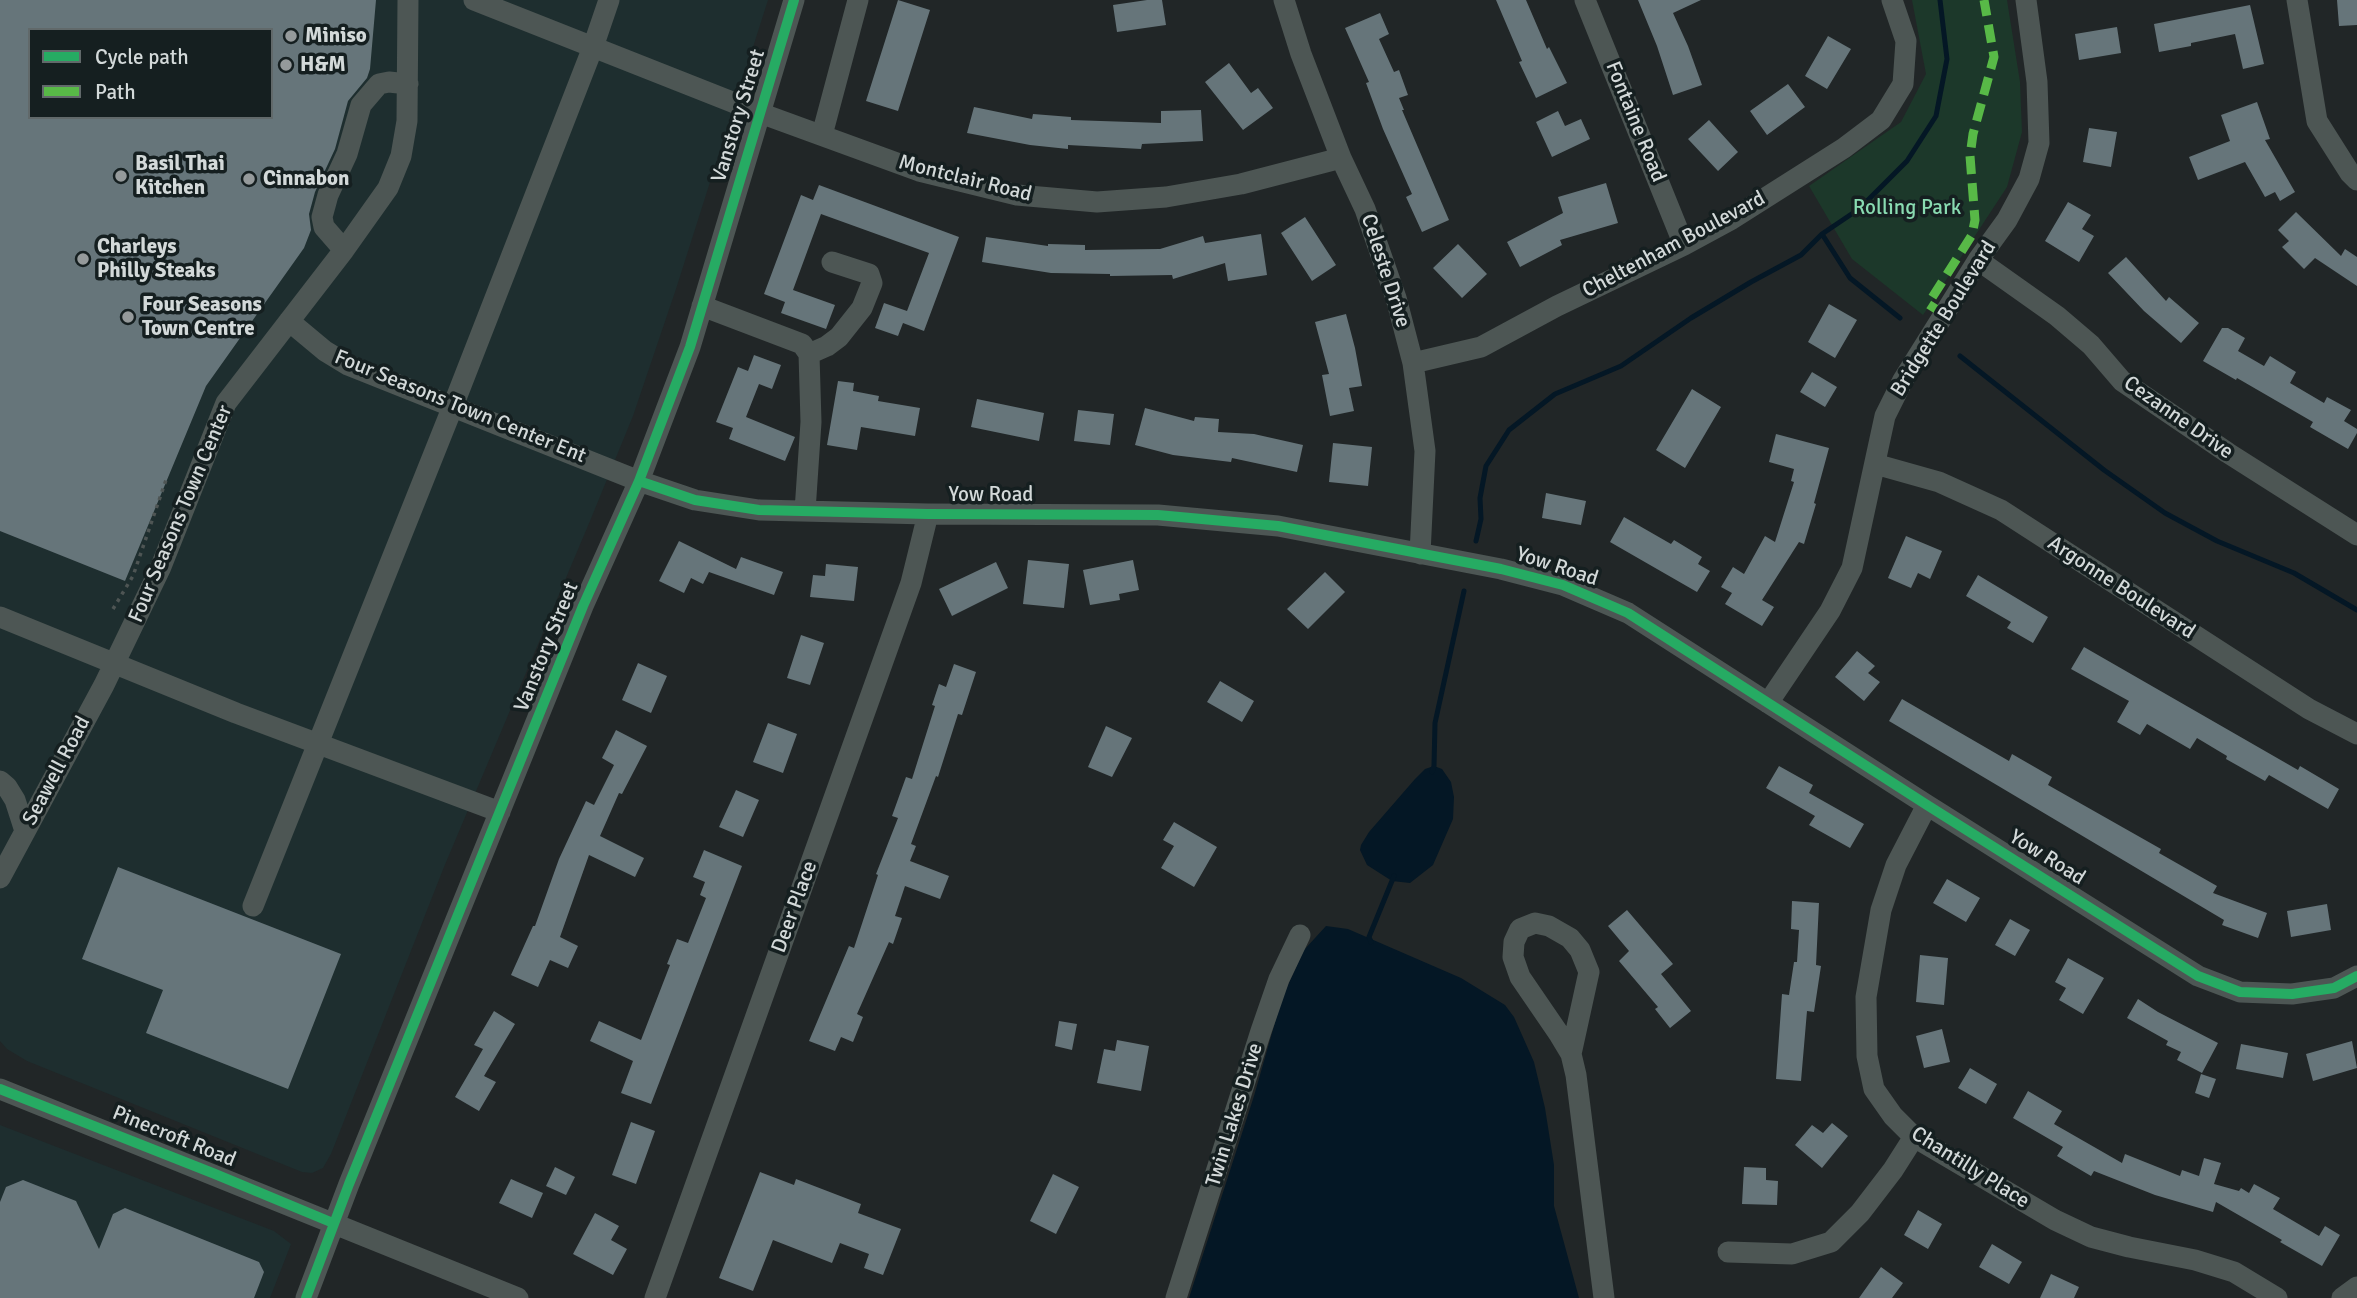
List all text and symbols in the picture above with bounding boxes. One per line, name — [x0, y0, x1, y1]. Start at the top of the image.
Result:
place label: Miniso — [305, 23, 367, 49]
legend — [28, 28, 273, 119]
marker: Miniso — [283, 28, 299, 44]
text: Cycle path — [95, 44, 189, 70]
street label: Vanstory Street — [707, 46, 771, 186]
place label: H&M — [300, 52, 346, 78]
marker: H&M — [278, 57, 294, 73]
street label: Fontaine Road — [1599, 58, 1671, 186]
text: Path — [95, 79, 136, 105]
street label: Montclair Road — [896, 150, 1034, 208]
place label: Basil Thai Kitchen — [135, 151, 225, 201]
place label: Cinnabon — [263, 166, 349, 192]
marker: Basil Thai Kitchen — [113, 168, 129, 184]
marker: Cinnabon — [241, 171, 257, 187]
street label: Cheltenham Boulevard — [1578, 186, 1770, 304]
park label: Rolling Park — [1853, 195, 1961, 221]
street label: Celeste Drive — [1355, 211, 1415, 331]
place label: Charleys Philly Steaks — [97, 234, 216, 284]
street label: Bridgette Boulevard — [1886, 237, 2002, 401]
marker: Charleys Philly Steaks — [75, 251, 91, 267]
place label: Four Seasons Town Centre — [142, 292, 262, 342]
marker: Four Seasons Town Centre — [120, 309, 136, 325]
street label: Four Seasons Town Center Ent — [331, 345, 589, 469]
street label: Cezanne Drive — [2118, 371, 2238, 465]
street label: Four Seasons Town Center — [124, 401, 238, 627]
street label: Yow Road — [949, 482, 1033, 508]
street label: Argonne Boulevard — [2043, 531, 2199, 645]
street label: Yow Road — [1513, 542, 1601, 592]
street label: Vanstory Street — [509, 578, 585, 716]
street label: Seawell Road — [18, 712, 96, 830]
street label: Yow Road — [2004, 825, 2090, 891]
street label: Deer Place — [767, 858, 823, 956]
street label: Twin Lakes Drive — [1201, 1040, 1269, 1190]
street label: Pinecroft Road — [109, 1101, 239, 1173]
street label: Chantilly Place — [1906, 1122, 2034, 1214]

